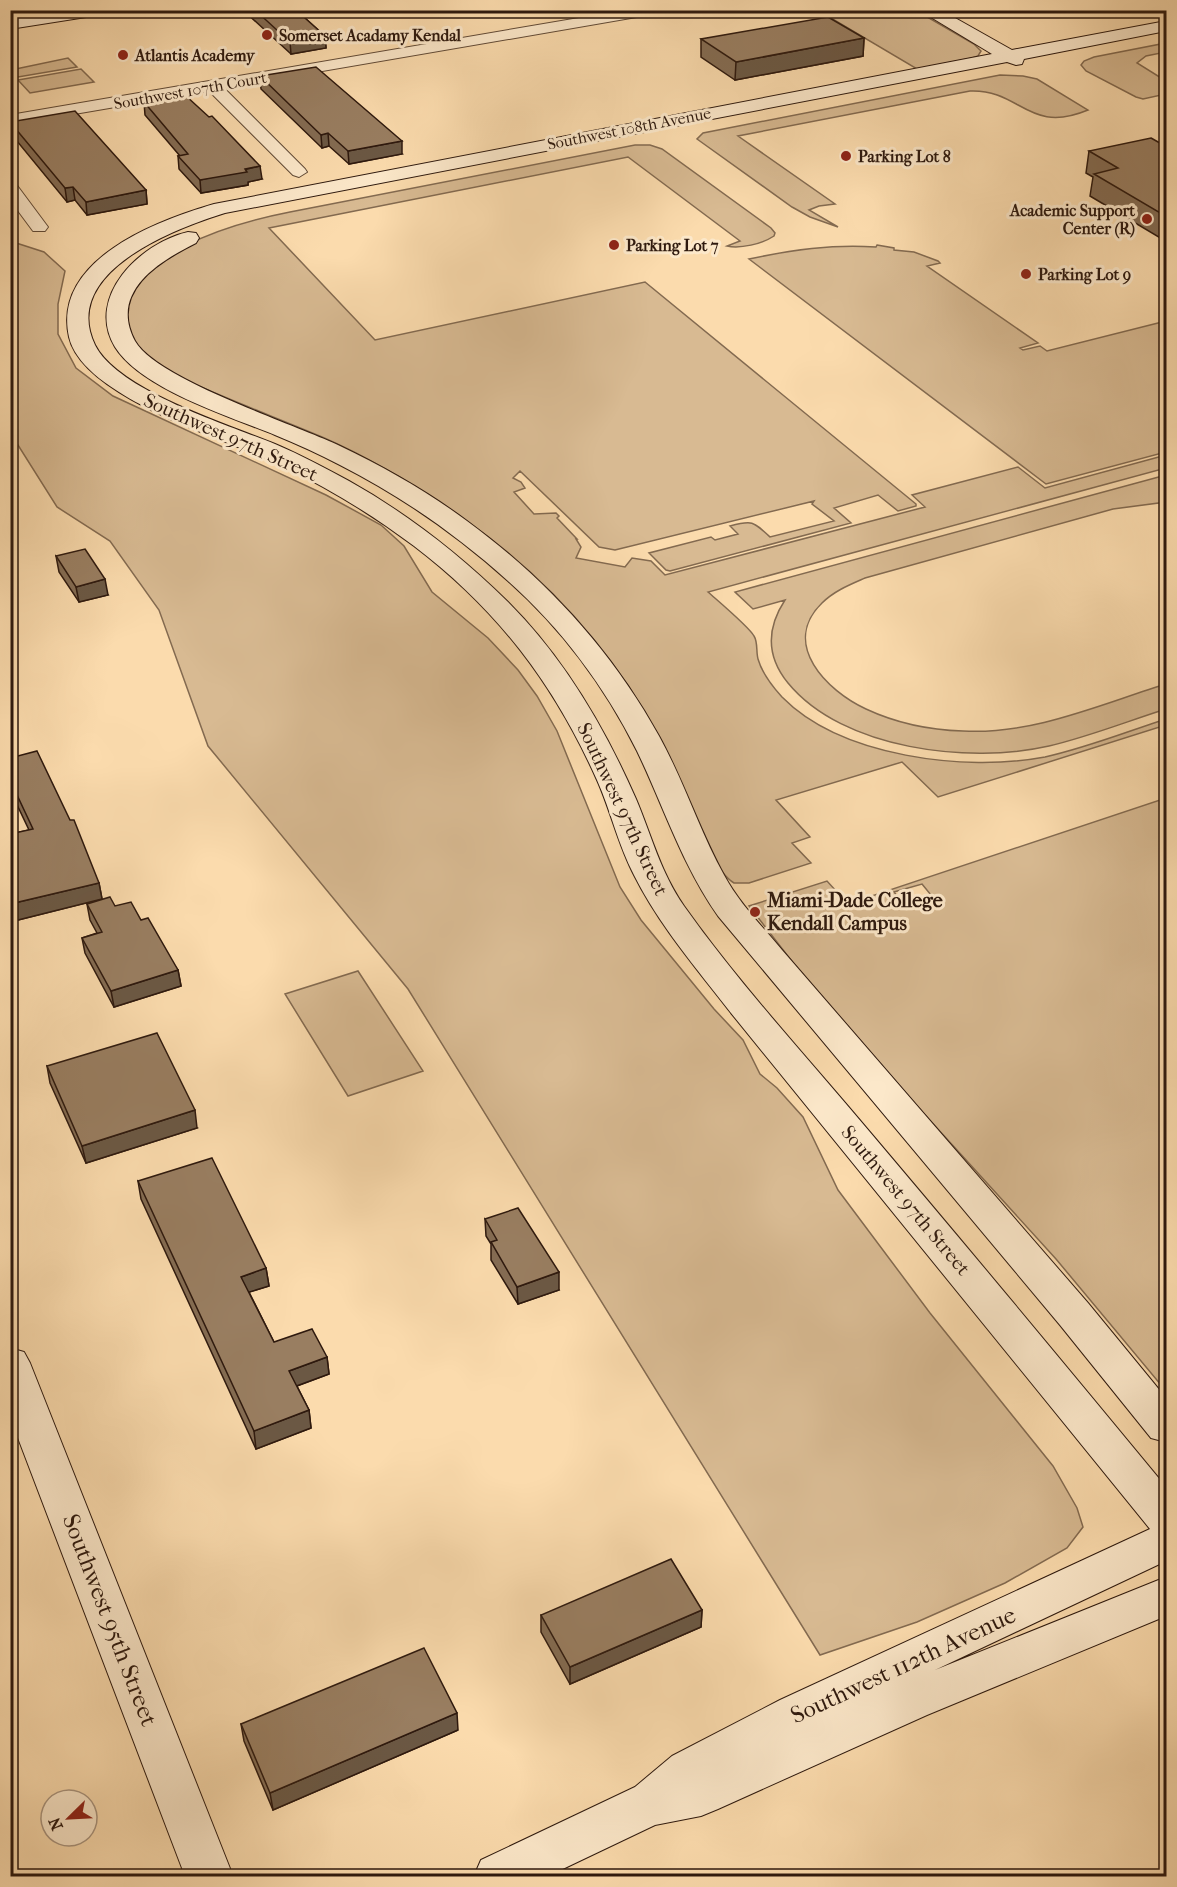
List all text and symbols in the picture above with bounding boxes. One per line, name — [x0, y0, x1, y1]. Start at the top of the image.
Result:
place label: Somerset Acadamy Kendal — [279, 26, 462, 46]
marker: Somerset Acadamy Kendal — [260, 28, 274, 42]
place label: Atlantis Academy — [134, 46, 256, 66]
marker: Atlantis Academy — [116, 48, 130, 62]
street label: Southwest 107th Court — [112, 68, 268, 113]
street label: Southwest 108th Avenue — [546, 103, 713, 154]
place label: Parking Lot 8 — [858, 147, 951, 167]
marker: Parking Lot 8 — [839, 149, 853, 163]
place label: Academic Support Center (R) — [1009, 201, 1135, 239]
marker: Academic Support Center (R) — [1140, 212, 1154, 226]
place label: Parking Lot 7 — [626, 236, 719, 256]
marker: Parking Lot 7 — [607, 238, 621, 252]
place label: Parking Lot 9 — [1038, 265, 1131, 285]
marker: Parking Lot 9 — [1019, 267, 1033, 281]
street label: Southwest 97th Street — [140, 389, 321, 486]
street label: Southwest 97th Street — [572, 719, 673, 899]
place label: Miami-Dade College Kendall Campus — [766, 889, 943, 935]
marker: Miami-Dade College Kendall Campus — [748, 905, 762, 919]
street label: Southwest 97th Street — [836, 1121, 975, 1280]
street label: Southwest 95th Street — [57, 1510, 163, 1730]
street label: Southwest 112th Avenue — [786, 1600, 1020, 1730]
north arrow — [39, 1788, 99, 1848]
text: N — [44, 1814, 67, 1833]

